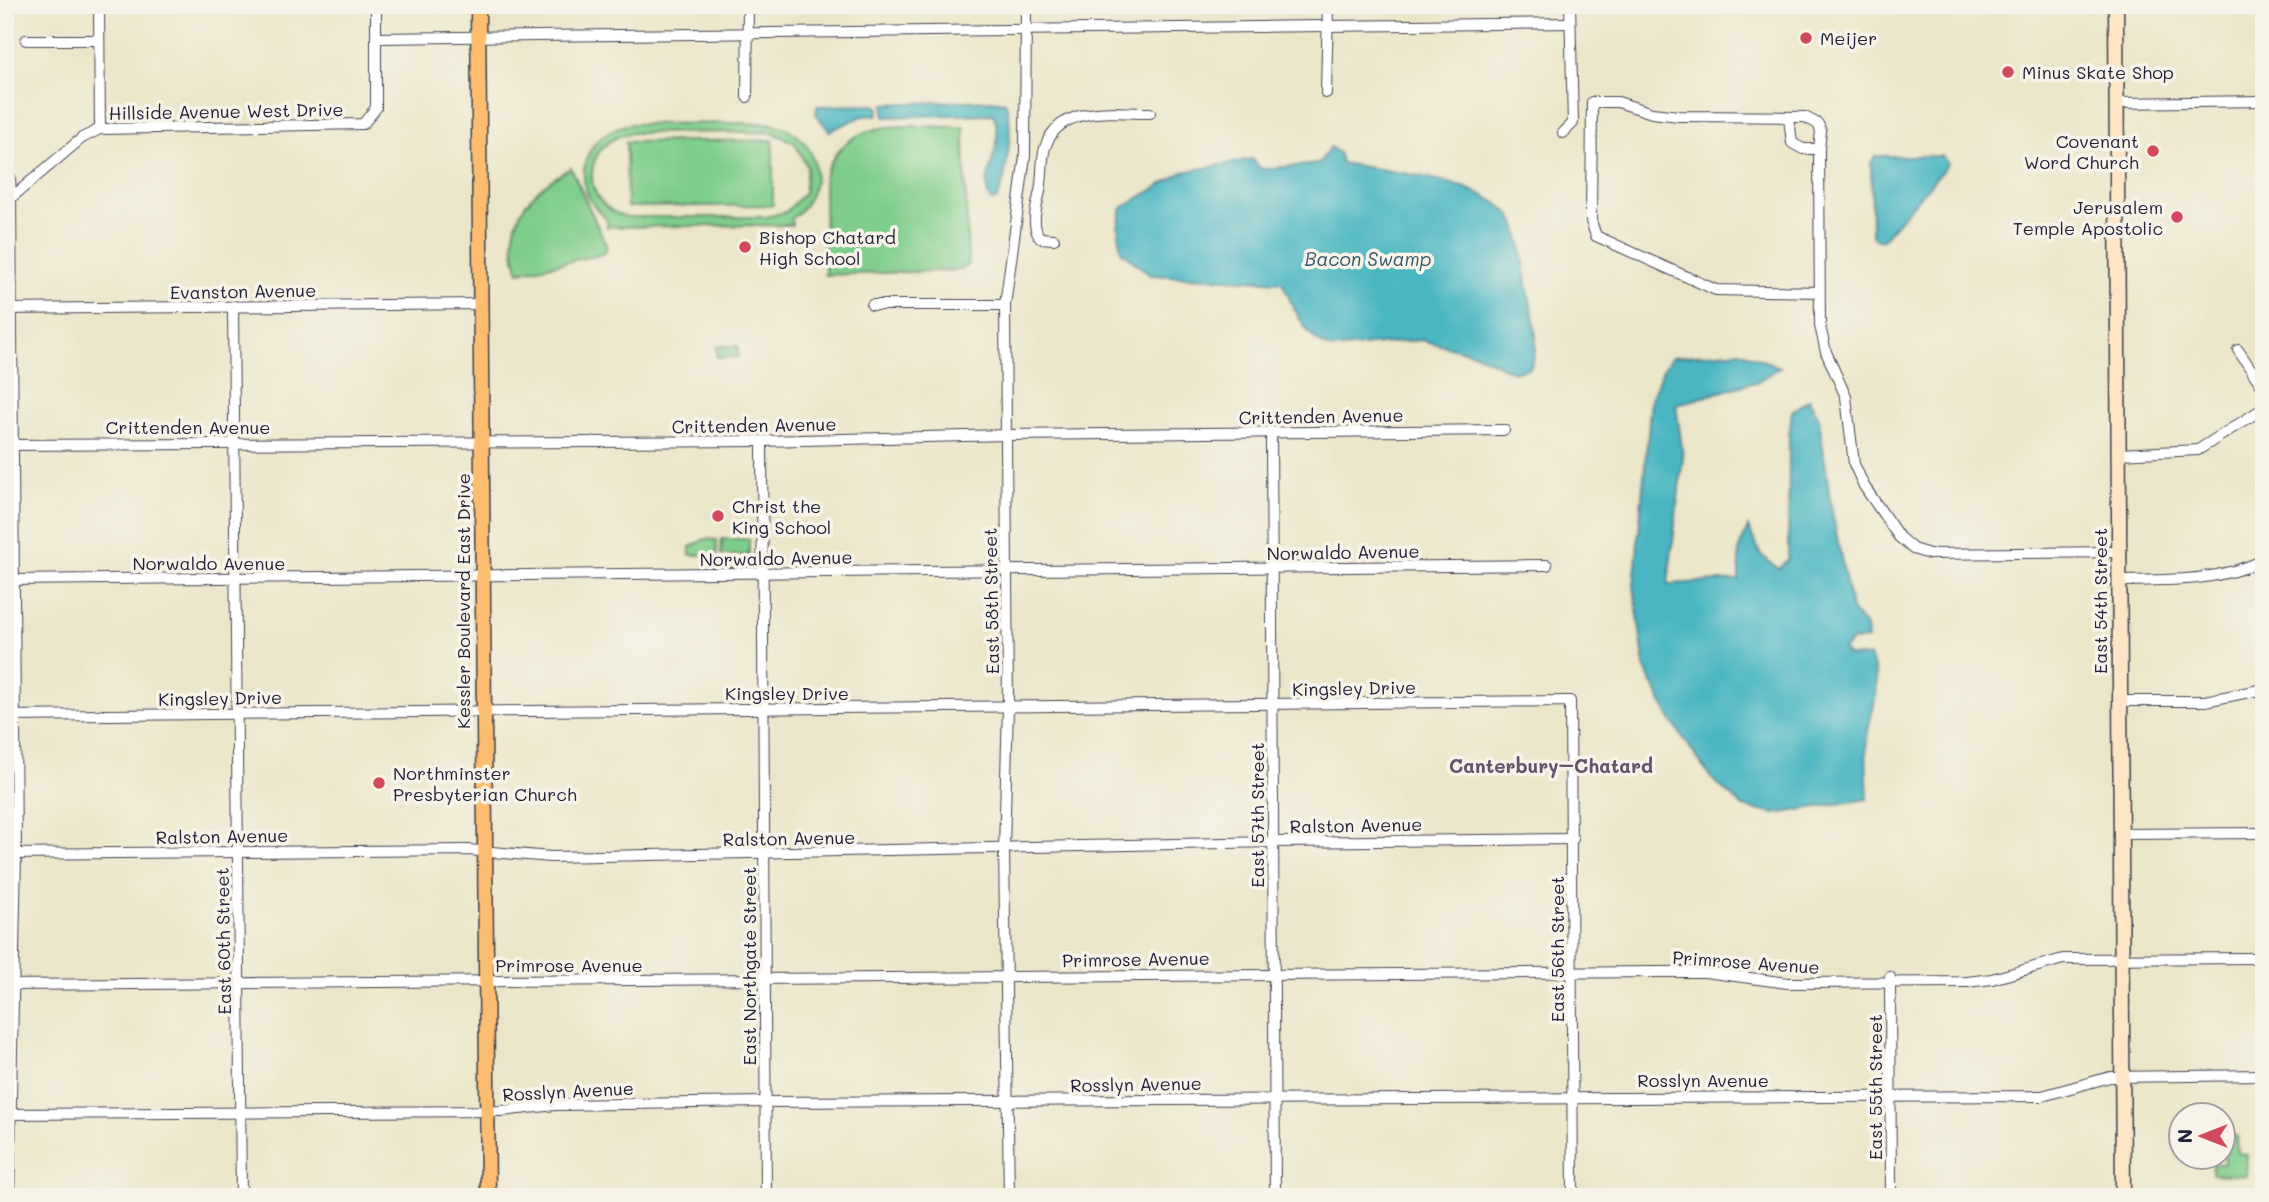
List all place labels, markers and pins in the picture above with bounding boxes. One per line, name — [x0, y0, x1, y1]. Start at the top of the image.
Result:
place label: Meijer — [1820, 26, 1877, 50]
marker: Meijer — [1798, 30, 1814, 46]
place label: Minus Skate Shop — [2022, 60, 2174, 84]
marker: Minus Skate Shop — [2000, 64, 2016, 80]
place label: Covenant Word Church — [2024, 129, 2139, 174]
marker: Covenant Word Church — [2145, 143, 2161, 159]
place label: Jerusalem Temple Apostolic — [2013, 195, 2163, 240]
marker: Jerusalem Temple Apostolic — [2169, 209, 2185, 225]
place label: Bishop Chatard High School — [759, 225, 896, 270]
marker: Bishop Chatard High School — [737, 239, 753, 255]
place label: Christ the King School — [732, 494, 831, 539]
marker: Christ the King School — [710, 508, 726, 524]
place label: Northminster Presbyterian Church — [393, 761, 577, 806]
marker: Northminster Presbyterian Church — [371, 775, 387, 791]

